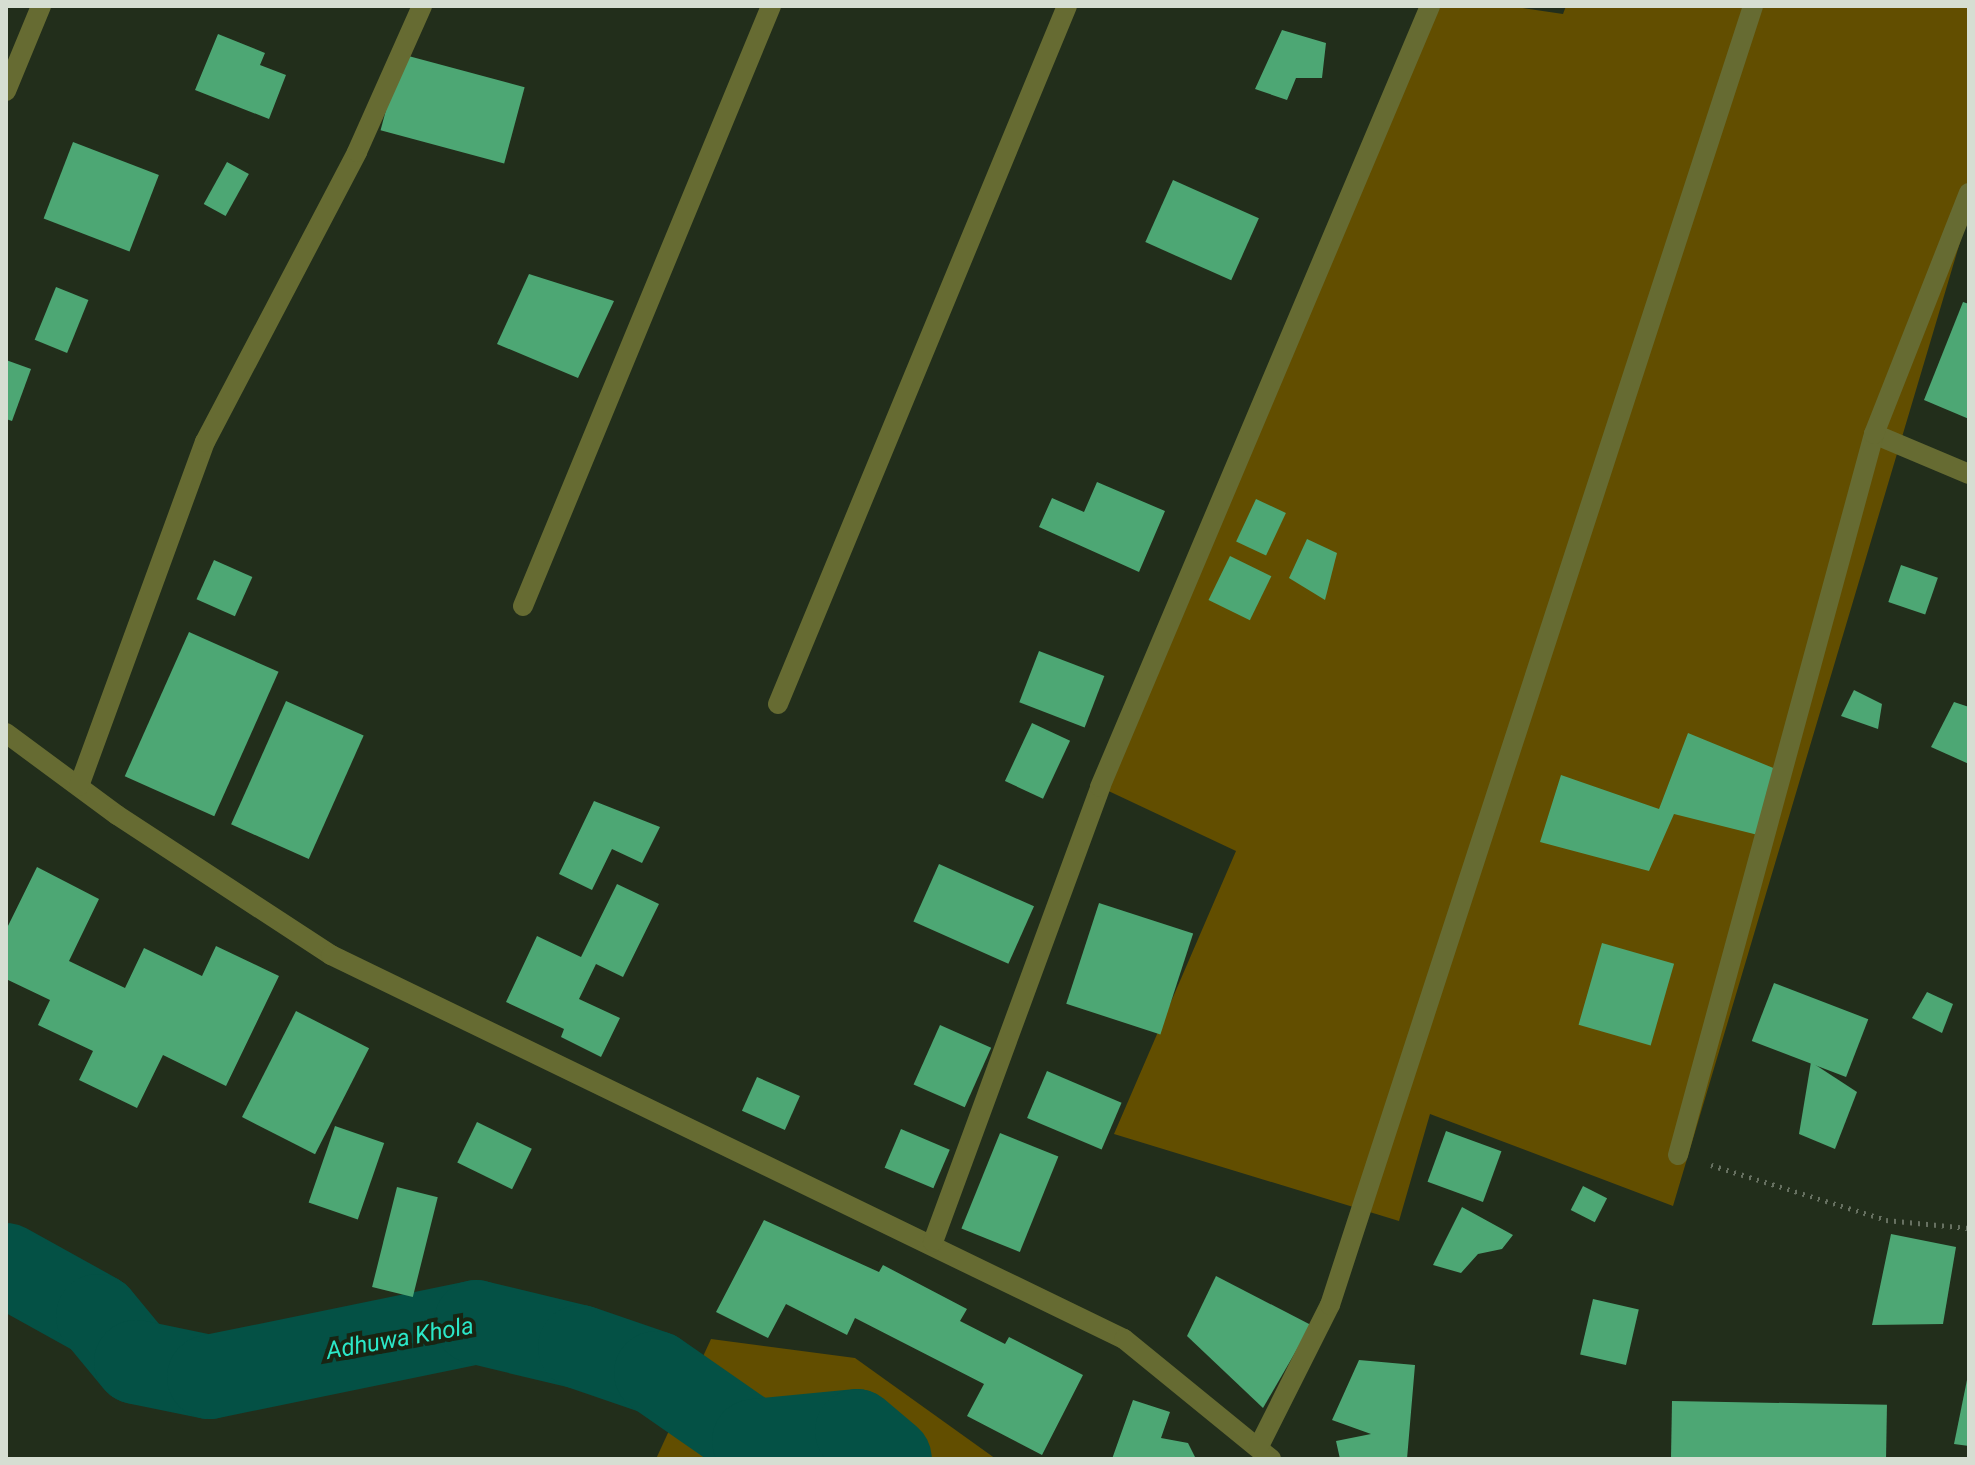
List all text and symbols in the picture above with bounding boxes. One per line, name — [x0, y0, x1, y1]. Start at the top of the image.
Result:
water label: Adhuwa Khola — [324, 1312, 476, 1366]

